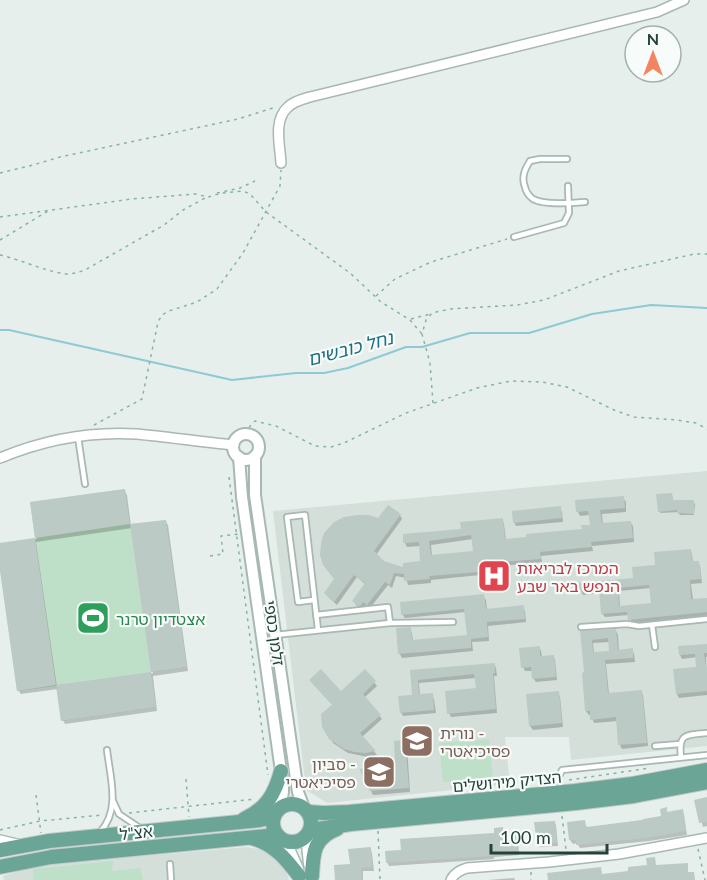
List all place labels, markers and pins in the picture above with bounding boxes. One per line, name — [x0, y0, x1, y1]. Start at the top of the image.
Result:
hospital icon: המרכז לבריאות הנפש באר שבע — [476, 558, 512, 594]
place label: המרכז לבריאות הנפש באר שבע — [517, 558, 620, 595]
sports icon: אצטדיון טרנר — [75, 600, 111, 636]
place label: אצטדיון טרנר — [116, 609, 205, 628]
school or university icon: נורית - פסיכיאטרי — [399, 723, 435, 759]
place label: נורית - פסיכיאטרי — [440, 723, 511, 760]
place label: סביון - פסיכיאטרי — [286, 754, 356, 791]
school or university icon: סביון - פסיכיאטרי — [361, 754, 397, 790]

